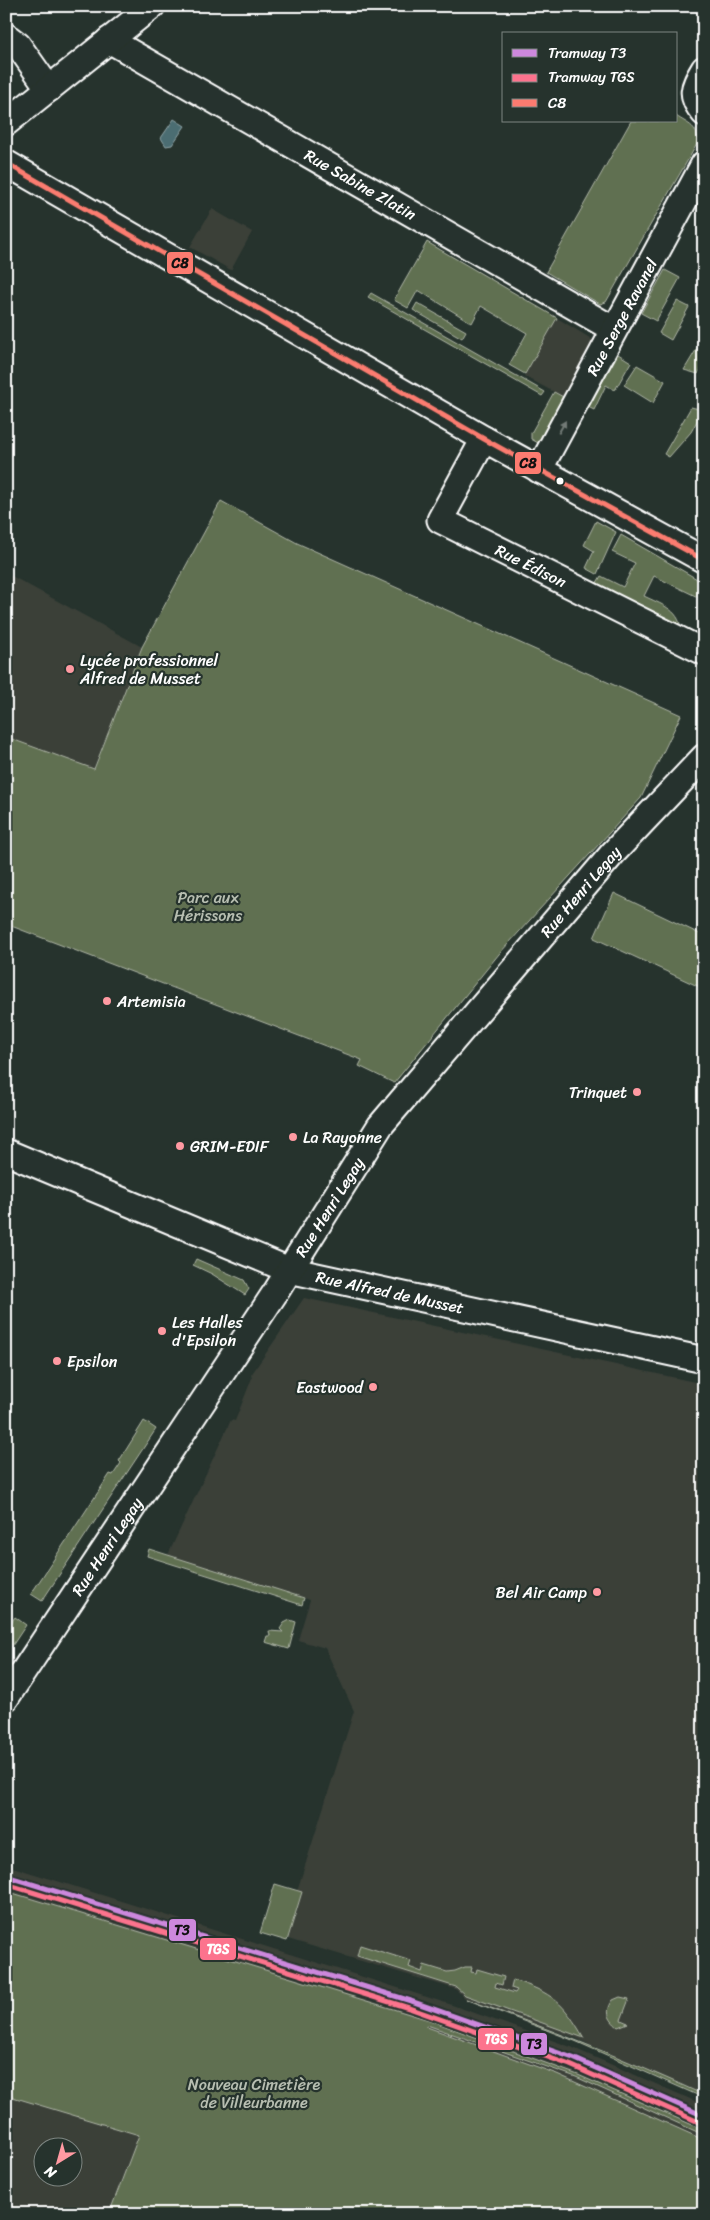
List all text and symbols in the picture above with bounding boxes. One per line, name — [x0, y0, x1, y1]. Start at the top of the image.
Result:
legend — [502, 32, 678, 122]
text: Tramway T3 — [548, 40, 626, 66]
text: Tramway TGS — [548, 64, 635, 90]
text: C8 — [548, 90, 566, 116]
street label: Rue Sabine Zlatin — [299, 141, 422, 229]
line badge: C8 — [166, 251, 194, 275]
text: C8 — [170, 251, 189, 276]
street label: Rue Serge Ravanel — [578, 253, 666, 381]
one-way arrow — [558, 419, 566, 434]
line badge: C8 — [514, 451, 542, 475]
text: C8 — [518, 451, 537, 476]
unlabelled marker — [555, 476, 565, 486]
street label: Rue Édison — [490, 536, 572, 596]
place label: Lycée professionnel Alfred de Musset — [79, 646, 219, 693]
marker: Lycée professionnel Alfred de Musset — [64, 663, 76, 675]
street label: Rue Henri Legay — [533, 838, 629, 944]
park label: Parc aux Hérissons — [174, 883, 243, 930]
place label: Artemisia — [116, 987, 186, 1016]
marker: Artemisia — [101, 995, 113, 1007]
place label: Trinquet — [569, 1078, 627, 1107]
marker: Trinquet — [631, 1086, 643, 1098]
place label: La Rayonne — [303, 1123, 382, 1152]
marker: La Rayonne — [287, 1131, 299, 1143]
place label: GRIM-EDIF — [190, 1132, 270, 1161]
marker: GRIM-EDIF — [174, 1140, 186, 1152]
street label: Rue Henri Legay — [287, 1151, 373, 1263]
street label: Rue Alfred de Musset — [313, 1262, 467, 1323]
place label: Les Halles d'Epsilon — [172, 1308, 243, 1355]
marker: Les Halles d'Epsilon — [156, 1325, 168, 1337]
place label: Epsilon — [67, 1347, 118, 1376]
marker: Epsilon — [51, 1355, 63, 1367]
place label: Eastwood — [296, 1373, 365, 1402]
marker: Eastwood — [367, 1381, 379, 1393]
street label: Rue Henri Legay — [64, 1491, 151, 1602]
place label: Bel Air Camp — [496, 1578, 588, 1607]
marker: Bel Air Camp — [591, 1586, 603, 1598]
line badge: T3 — [168, 1918, 197, 1942]
text: T3 — [174, 1918, 190, 1943]
line badge: TGS — [199, 1937, 237, 1961]
text: TGS — [206, 1937, 230, 1962]
line badge: TGS — [477, 2027, 515, 2051]
text: TGS — [484, 2027, 508, 2052]
line badge: T3 — [520, 2032, 548, 2056]
text: T3 — [526, 2032, 542, 2057]
park label: Nouveau Cimetière de Villeurbanne — [188, 2070, 321, 2117]
north arrow — [32, 2138, 82, 2188]
text: N — [39, 2159, 63, 2185]

